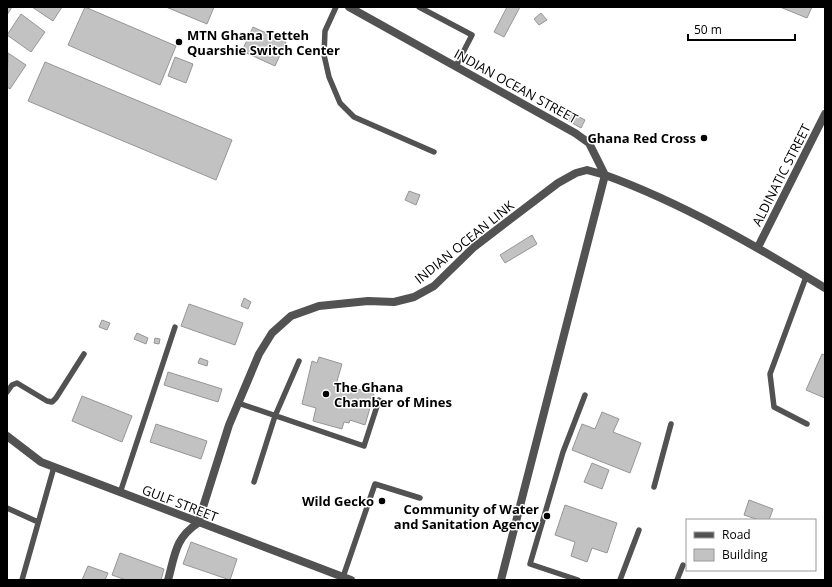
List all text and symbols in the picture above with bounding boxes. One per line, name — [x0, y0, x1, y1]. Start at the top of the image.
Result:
scale bar — [688, 16, 795, 42]
text: 50 m — [694, 21, 722, 38]
place label: MTN Ghana Tetteh Quarshie Switch Center — [187, 26, 340, 59]
marker: MTN Ghana Tetteh Quarshie Switch Center — [174, 37, 184, 47]
street label: INDIAN OCEAN STREET — [451, 45, 582, 128]
street label: ALDINATIC STREET — [747, 120, 815, 229]
place label: Ghana Red Cross — [587, 129, 696, 147]
marker: Ghana Red Cross — [699, 133, 709, 143]
street label: INDIAN OCEAN LINK — [411, 196, 517, 288]
place label: The Ghana Chamber of Mines — [334, 378, 452, 411]
marker: The Ghana Chamber of Mines — [321, 389, 331, 399]
street label: GULF STREET — [140, 480, 221, 526]
place label: Wild Gecko — [302, 492, 374, 510]
marker: Wild Gecko — [377, 496, 387, 506]
place label: Community of Water and Sanitation Agency — [394, 500, 540, 533]
marker: Community of Water and Sanitation Agency — [542, 511, 552, 521]
legend — [686, 519, 816, 571]
text: Road — [722, 526, 751, 543]
text: Building — [722, 546, 768, 563]

